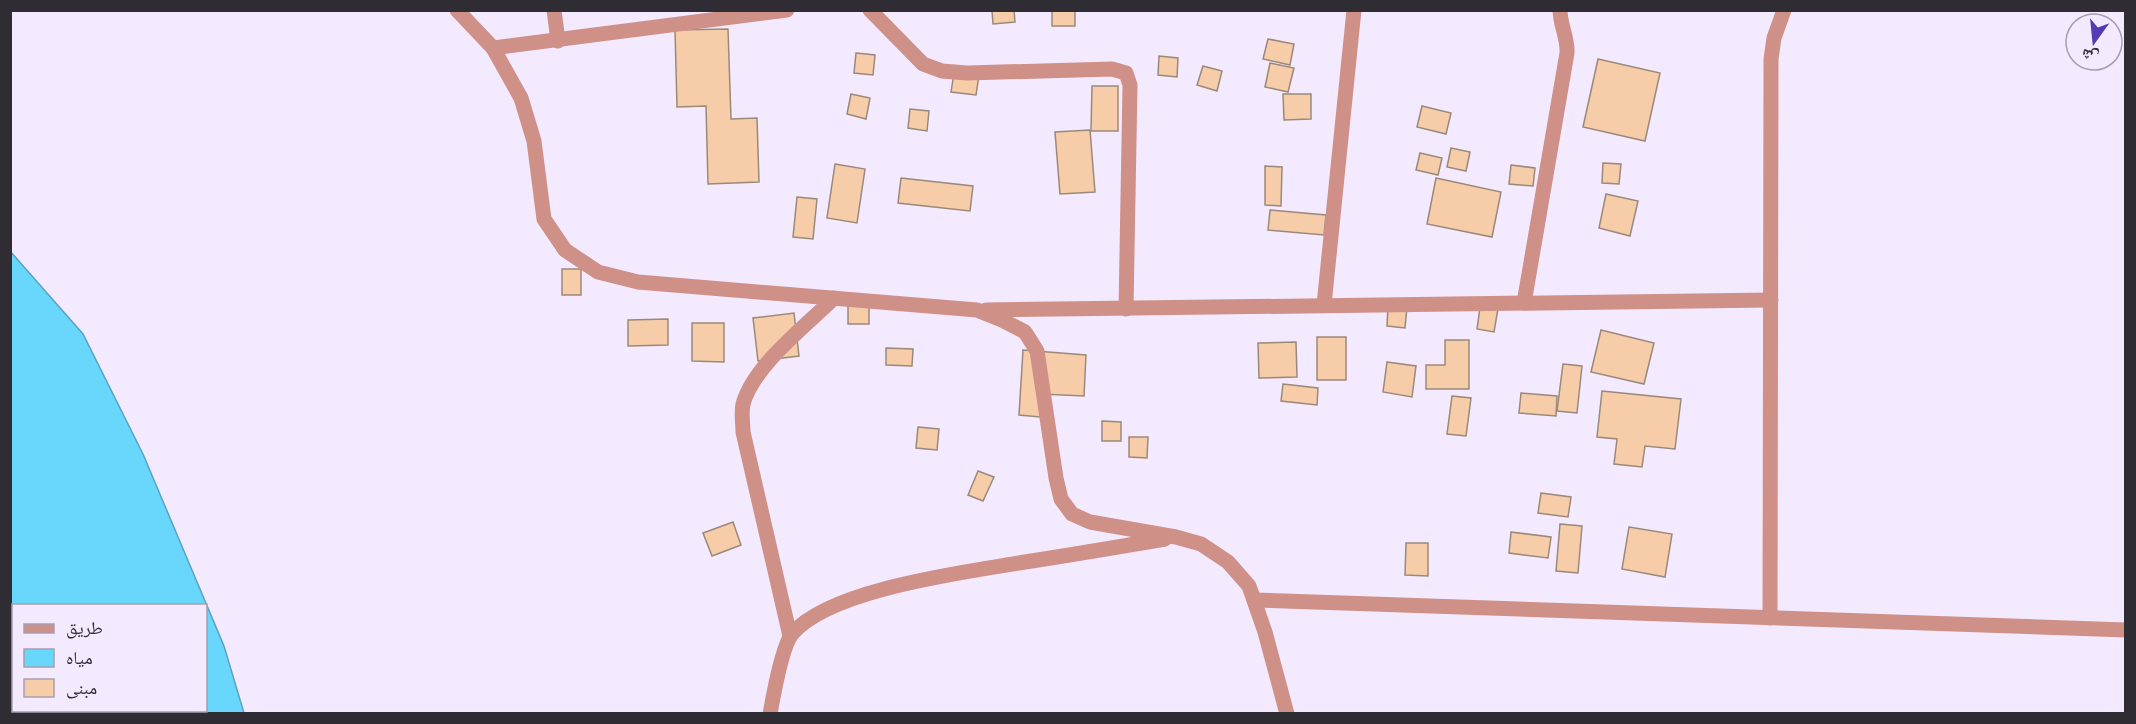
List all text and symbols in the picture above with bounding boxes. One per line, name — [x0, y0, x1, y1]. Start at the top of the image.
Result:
north arrow — [2064, 12, 2124, 72]
text: ش — [2080, 45, 2101, 67]
legend — [12, 604, 207, 712]
text: طريق — [66, 617, 103, 639]
text: مياه — [66, 647, 93, 668]
text: مبنى — [66, 677, 97, 699]

